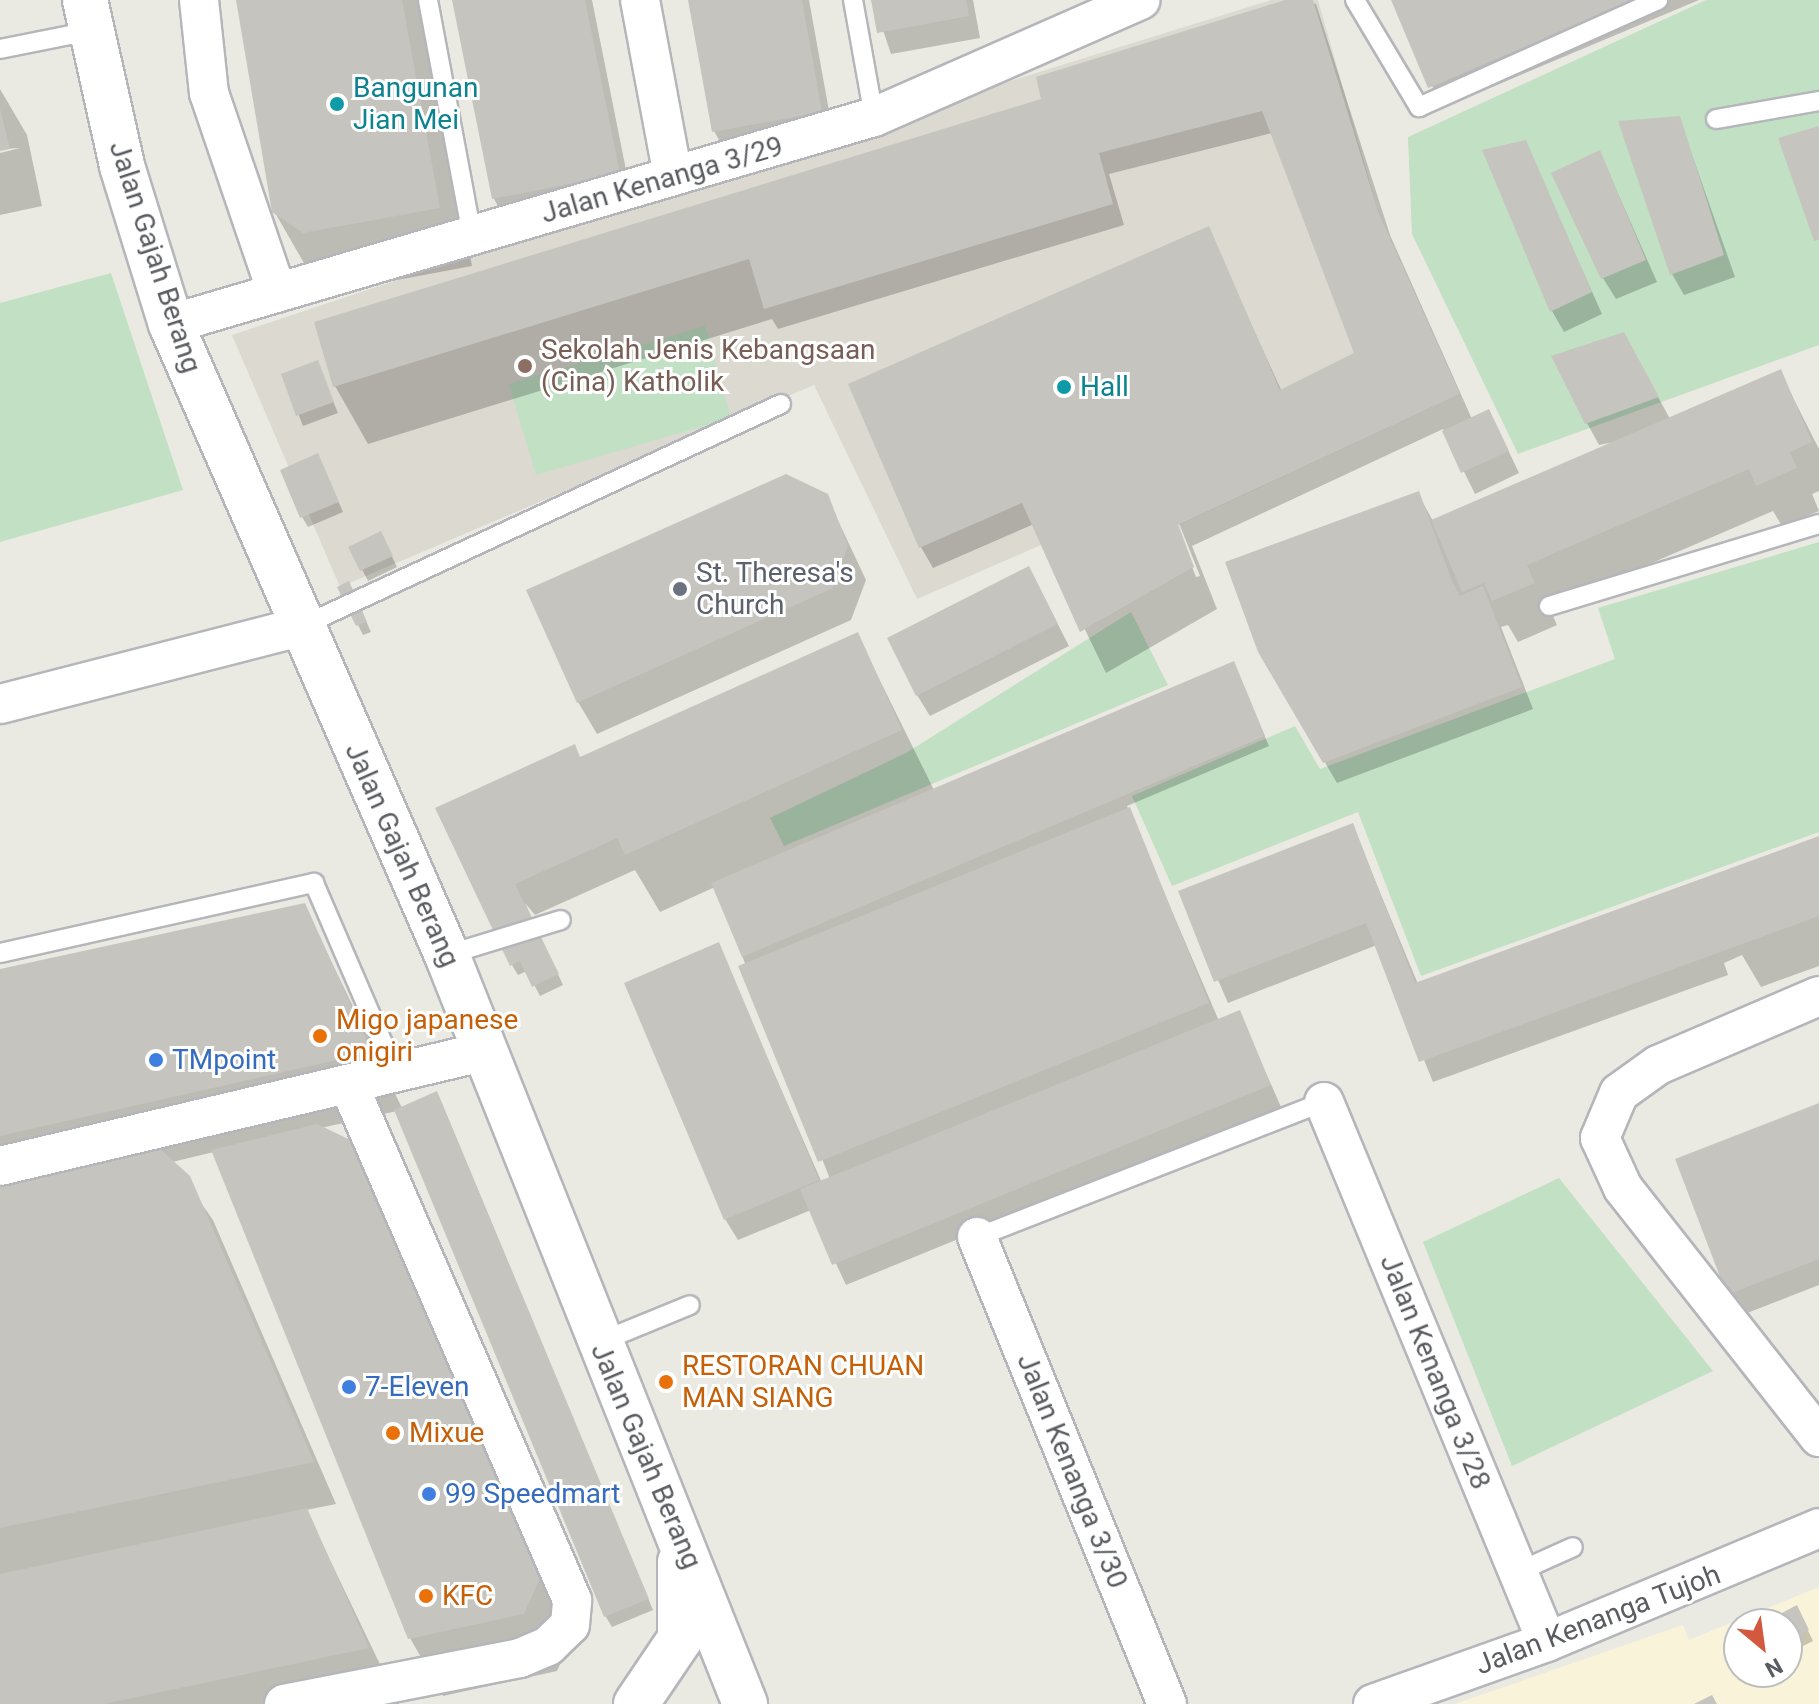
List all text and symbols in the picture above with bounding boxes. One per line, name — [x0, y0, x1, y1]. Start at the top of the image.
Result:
place label: Bangunan Jian Mei — [353, 71, 478, 137]
marker: Bangunan Jian Mei — [328, 95, 346, 113]
street label: Jalan Kenanga 3/29 — [537, 129, 787, 231]
street label: Jalan Gajah Berang — [102, 137, 208, 377]
place label: Sekolah Jenis Kebangsaan (Cina) Katholik — [541, 333, 876, 399]
marker: Sekolah Jenis Kebangsaan (Cina) Katholik — [516, 357, 534, 375]
place label: Hall — [1080, 370, 1129, 404]
marker: Hall — [1055, 378, 1073, 396]
place label: St. Theresa's Church — [696, 556, 854, 622]
marker: St. Theresa's Church — [671, 580, 689, 598]
street label: Jalan Gajah Berang — [338, 738, 466, 972]
place label: Migo japanese onigiri — [336, 1003, 518, 1069]
marker: Migo japanese onigiri — [311, 1027, 329, 1045]
place label: TMpoint — [172, 1043, 276, 1077]
marker: TMpoint — [147, 1051, 165, 1069]
street label: Jalan Kenanga 3/28 — [1373, 1250, 1497, 1494]
street label: Jalan Gajah Berang — [583, 1338, 709, 1574]
place label: RESTORAN CHUAN MAN SIANG — [682, 1349, 924, 1415]
street label: Jalan Kenanga 3/30 — [1010, 1349, 1134, 1593]
place label: 7-Eleven — [365, 1370, 470, 1404]
marker: RESTORAN CHUAN MAN SIANG — [657, 1373, 675, 1391]
marker: 7-Eleven — [340, 1378, 358, 1396]
place label: Mixue — [409, 1416, 484, 1450]
marker: Mixue — [384, 1424, 402, 1442]
place label: 99 Speedmart — [445, 1477, 620, 1511]
marker: 99 Speedmart — [420, 1485, 438, 1503]
street label: Jalan Kenanga Tujoh — [1471, 1558, 1725, 1682]
place label: KFC — [442, 1579, 493, 1613]
marker: KFC — [417, 1587, 435, 1605]
north arrow — [1723, 1608, 1803, 1688]
text: N — [1761, 1653, 1787, 1682]

